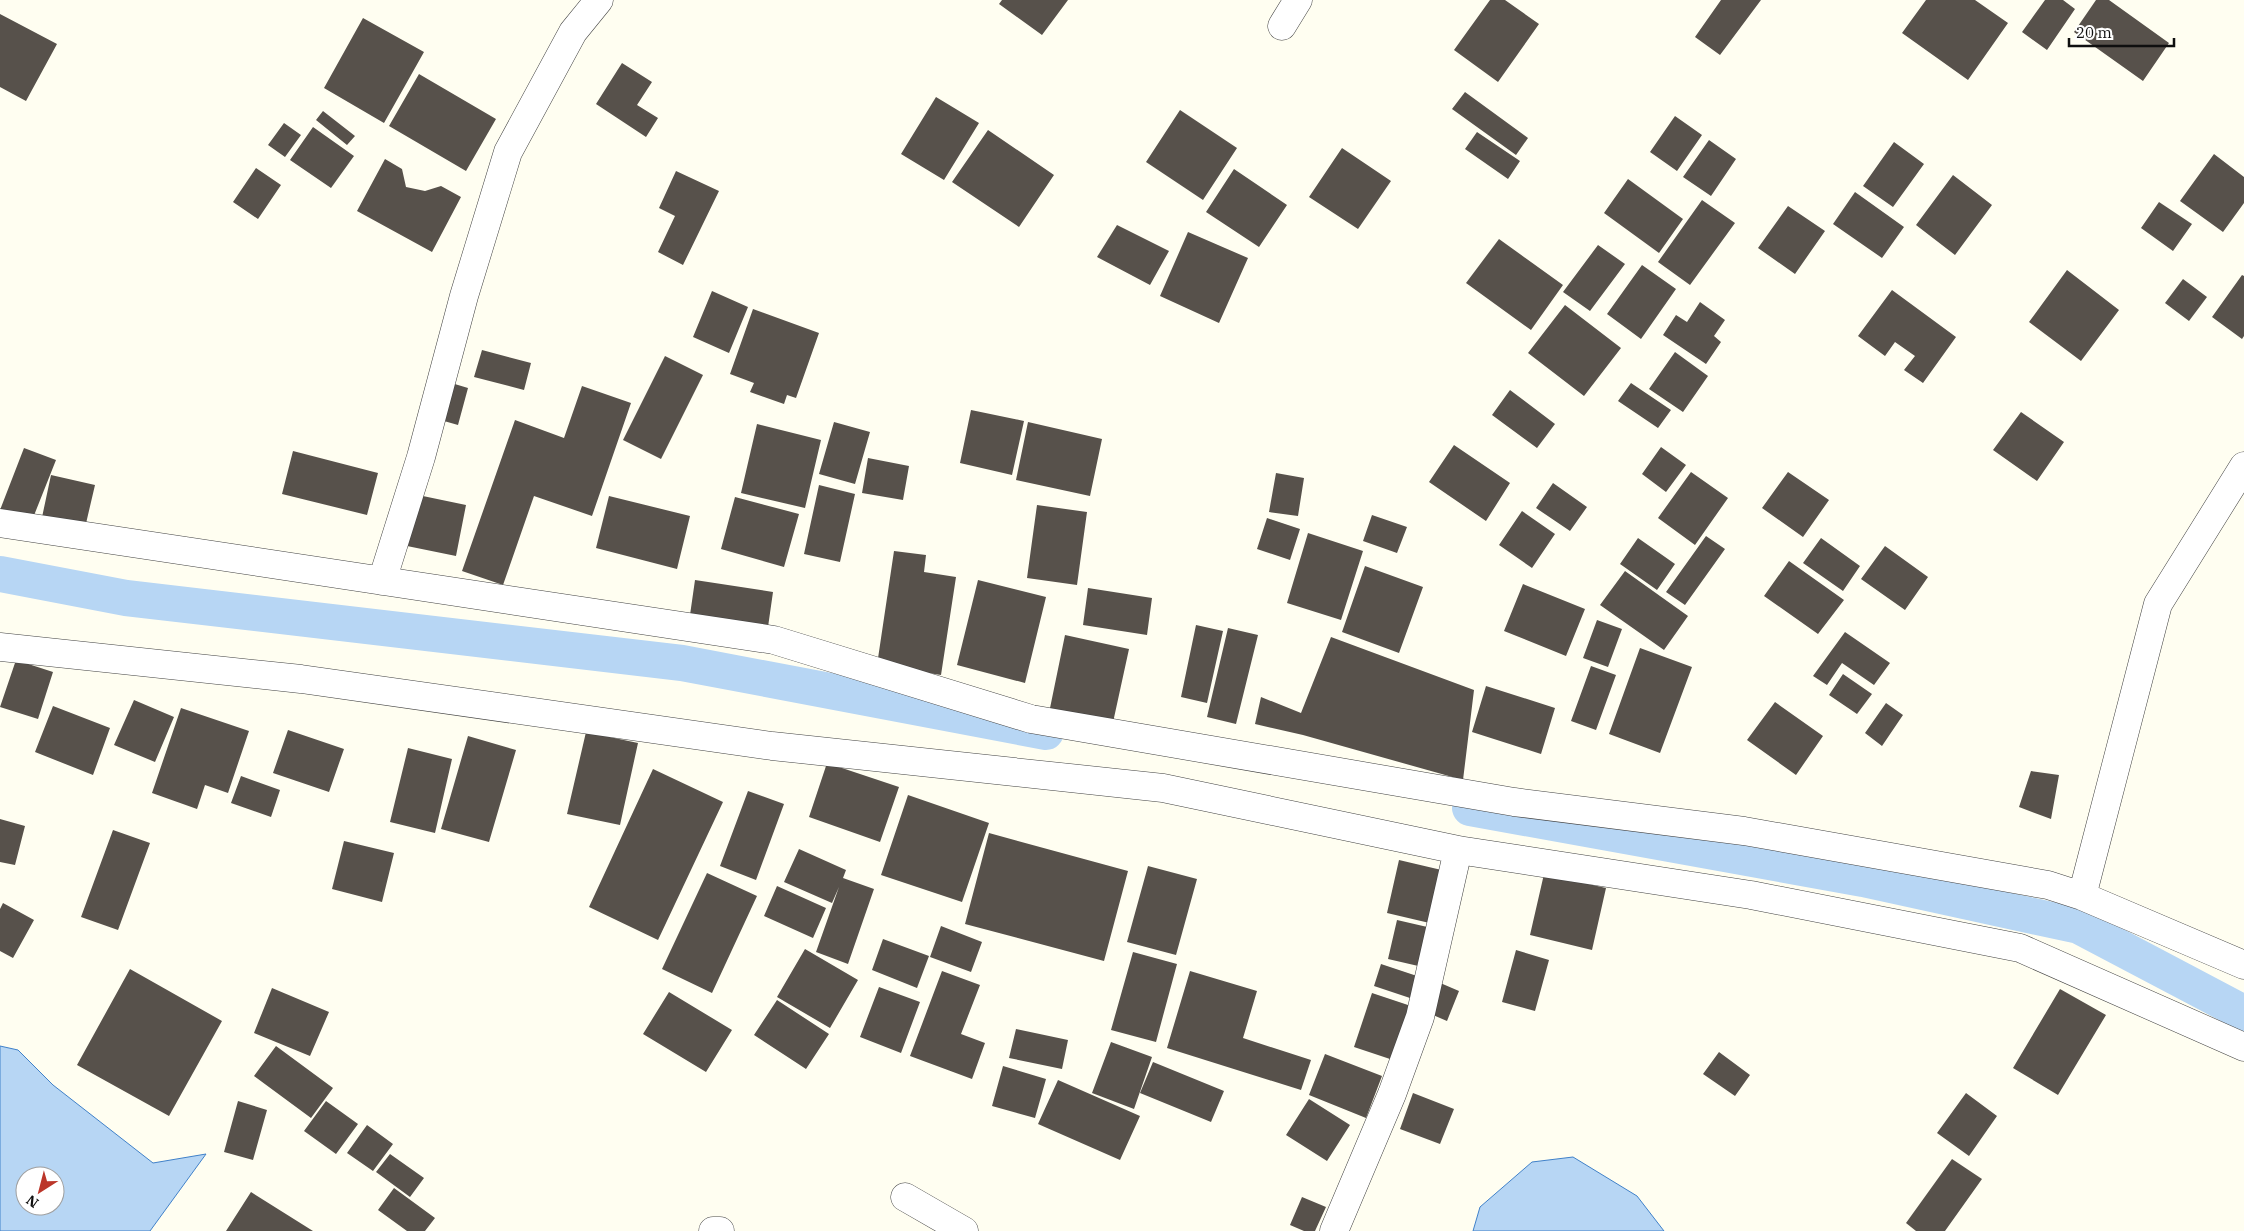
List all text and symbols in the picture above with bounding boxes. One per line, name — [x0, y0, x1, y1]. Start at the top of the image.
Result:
scale bar — [2069, 15, 2174, 47]
text: 20 m — [2076, 23, 2112, 42]
north arrow — [15, 1166, 65, 1216]
text: N — [23, 1191, 42, 1212]

